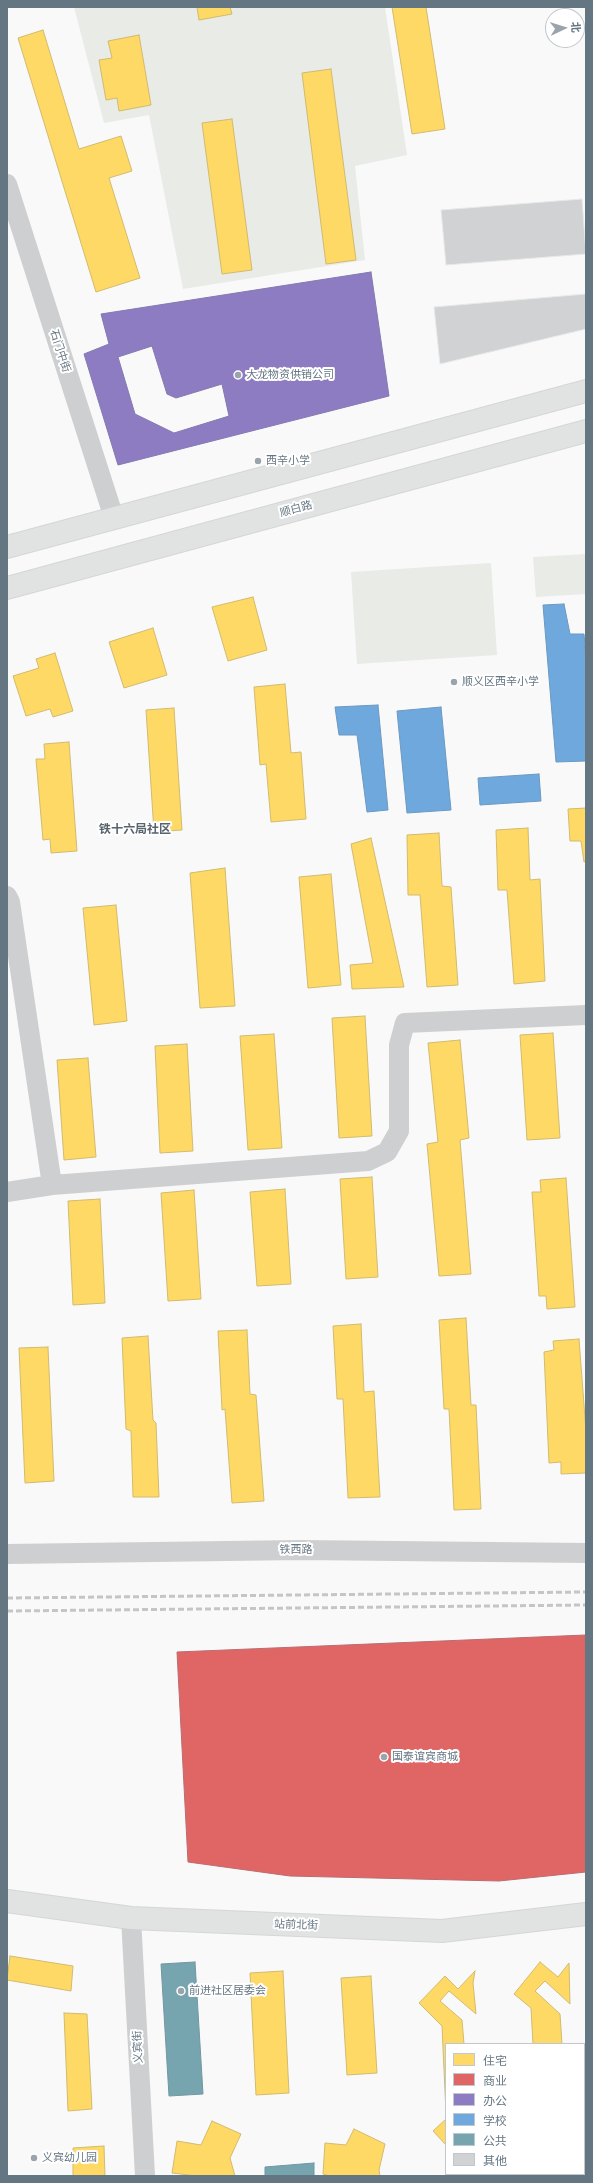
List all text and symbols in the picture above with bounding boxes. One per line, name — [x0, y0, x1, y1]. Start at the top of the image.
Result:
north arrow — [545, 8, 585, 48]
text: 北 — [569, 21, 583, 33]
street label: 石门中街 — [47, 328, 73, 374]
place label: 大龙物资供销公司 — [246, 368, 334, 382]
marker: 大龙物资供销公司 — [233, 370, 243, 380]
place label: 西辛小学 — [266, 454, 310, 468]
marker: 西辛小学 — [253, 456, 263, 466]
street label: 顺白路 — [278, 498, 314, 520]
place label: 顺义区西辛小学 — [462, 675, 539, 689]
marker: 顺义区西辛小学 — [449, 677, 459, 687]
district label: 铁十六局社区 — [99, 822, 171, 836]
street label: 铁西路 — [280, 1543, 312, 1557]
place label: 国泰谊宾商城 — [392, 1750, 458, 1764]
marker: 国泰谊宾商城 — [379, 1752, 389, 1762]
street label: 站前北街 — [274, 1918, 318, 1932]
place label: 前进社区居委会 — [189, 1984, 266, 1998]
marker: 前进社区居委会 — [176, 1986, 186, 1996]
street label: 义宾街 — [131, 2030, 145, 2064]
legend — [445, 2043, 585, 2175]
text: 住宅 — [483, 2053, 507, 2068]
text: 商业 — [483, 2073, 507, 2088]
text: 办公 — [483, 2093, 507, 2108]
text: 学校 — [483, 2113, 507, 2128]
text: 公共 — [483, 2133, 507, 2148]
place label: 义宾幼儿园 — [42, 2151, 97, 2165]
marker: 义宾幼儿园 — [29, 2153, 39, 2163]
text: 其他 — [483, 2153, 507, 2168]

